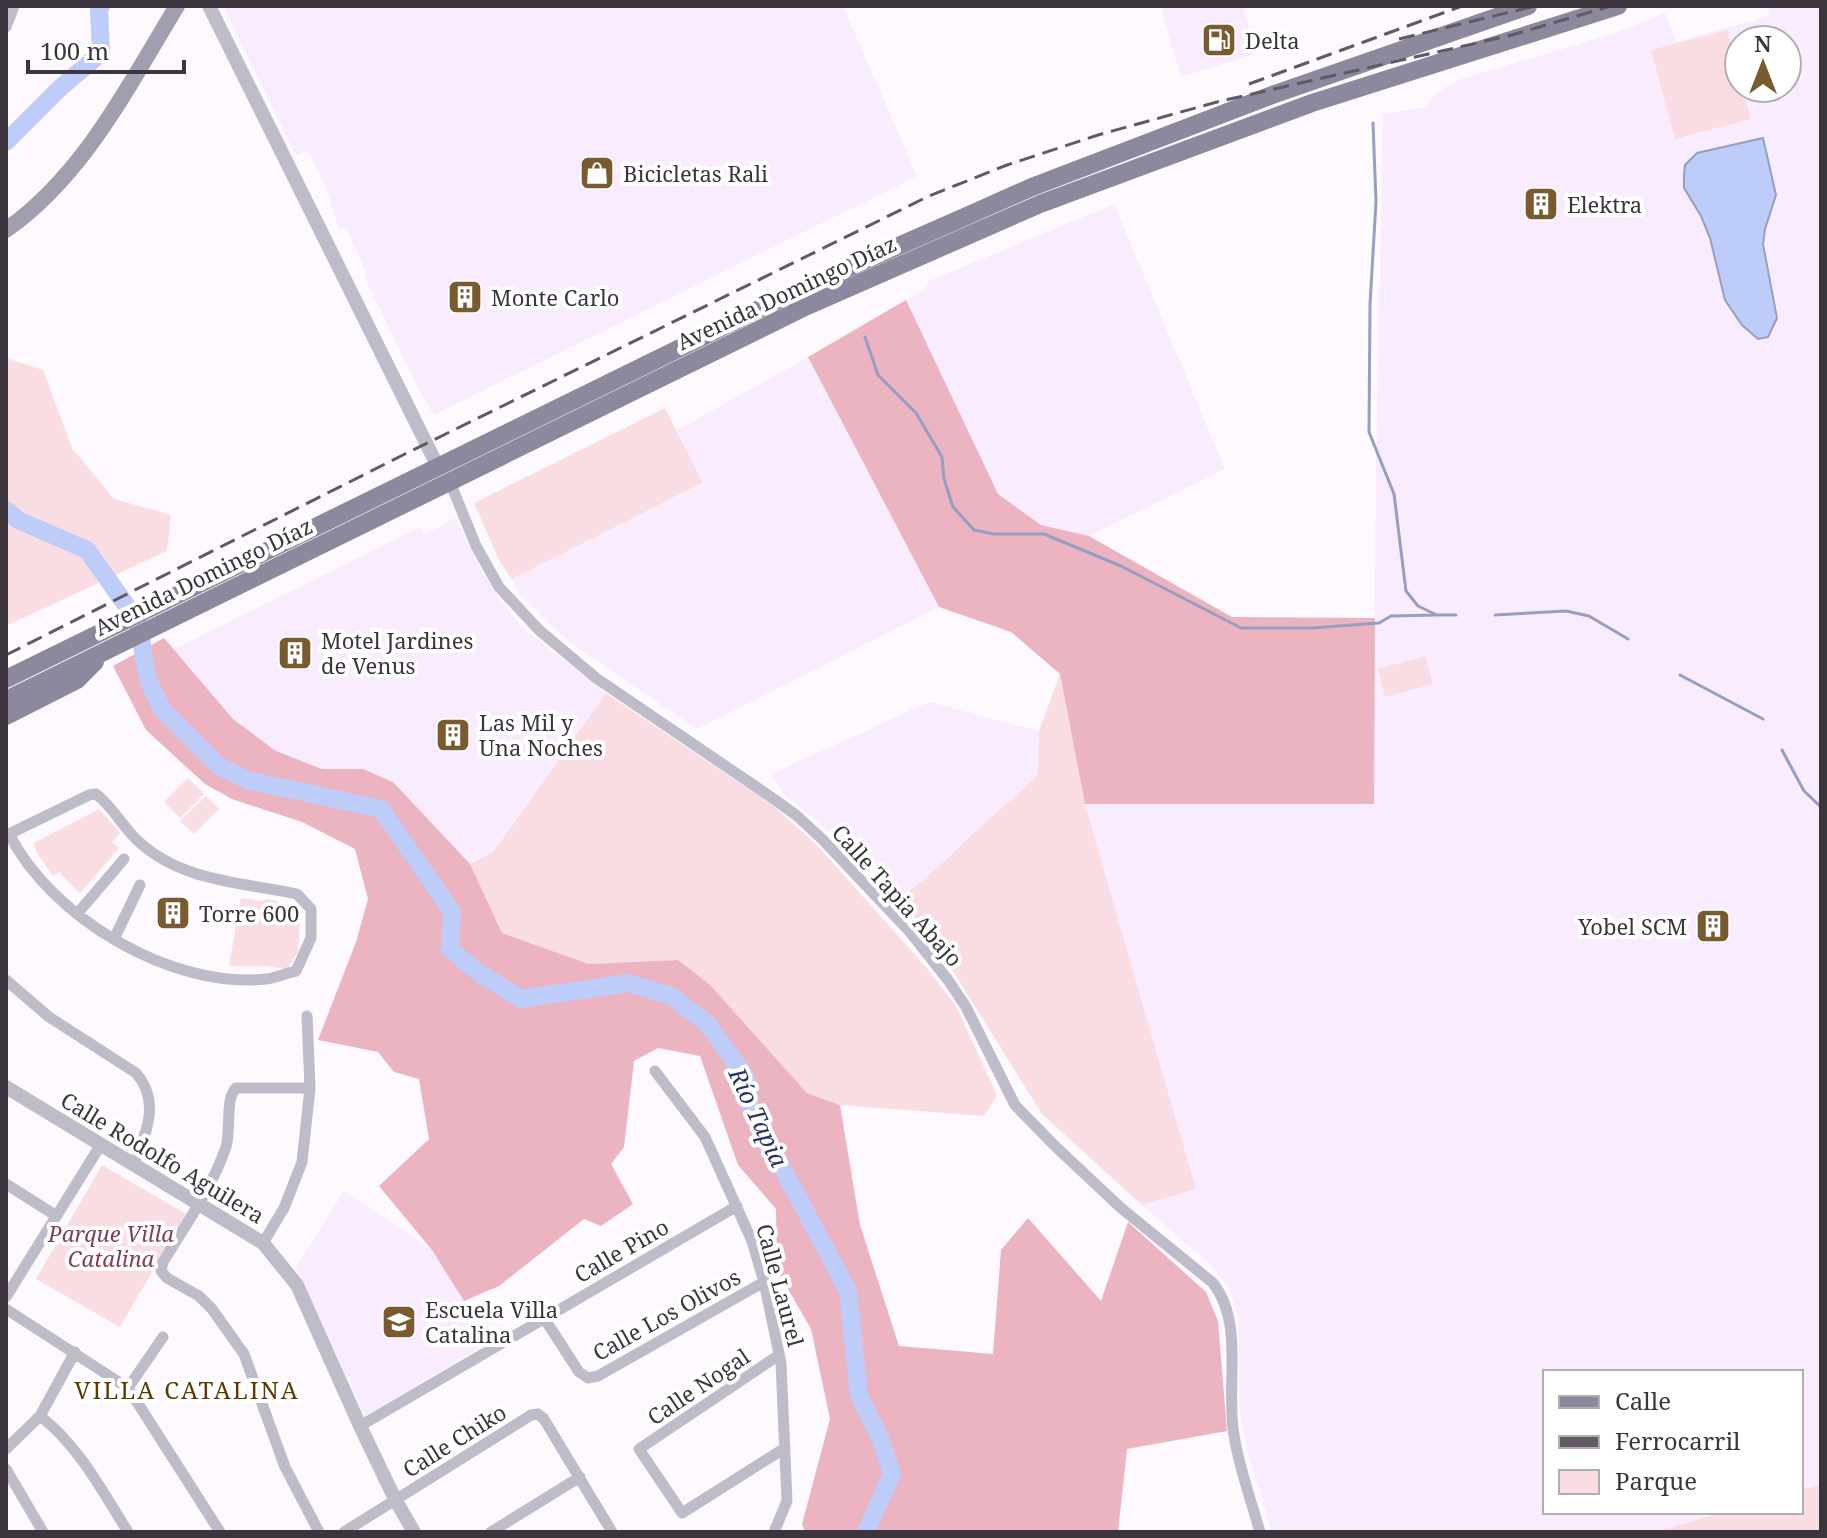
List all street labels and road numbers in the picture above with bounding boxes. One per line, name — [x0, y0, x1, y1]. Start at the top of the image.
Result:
street label: Avenida Domingo Díaz — [671, 228, 901, 356]
street label: Avenida Domingo Díaz — [89, 510, 317, 642]
street label: Calle Tapia Abajo — [826, 817, 970, 973]
street label: Calle Rodolfo Aguilera — [56, 1084, 270, 1230]
street label: Calle Pino — [568, 1211, 674, 1289]
street label: Calle Laurel — [750, 1220, 812, 1350]
street label: Calle Los Olivos — [587, 1261, 745, 1367]
street label: Calle Nogal — [641, 1341, 755, 1431]
street label: Calle Chiko — [397, 1396, 511, 1484]

